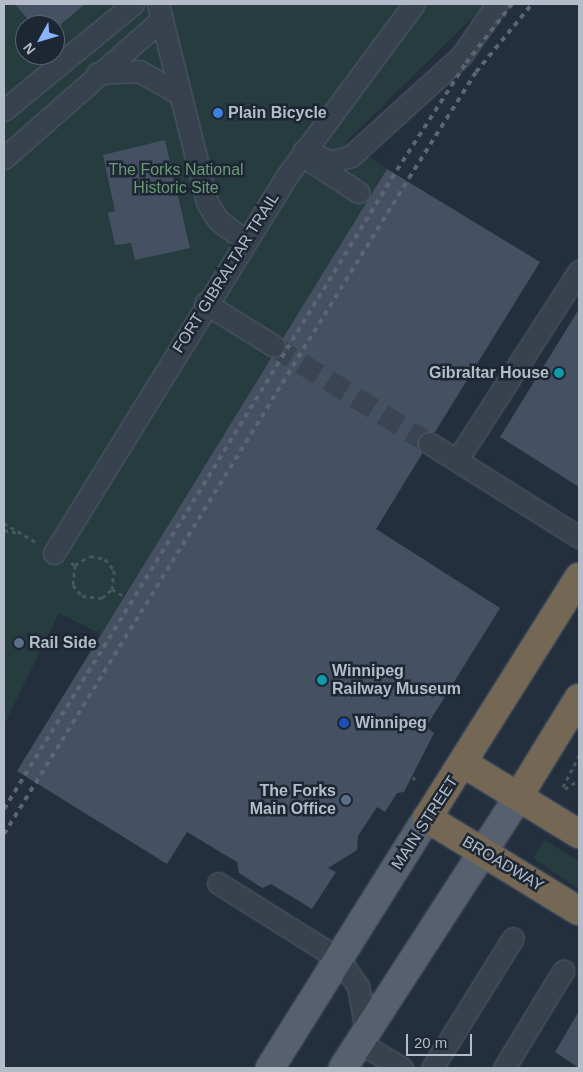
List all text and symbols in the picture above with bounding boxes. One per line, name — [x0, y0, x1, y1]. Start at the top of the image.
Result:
north arrow — [15, 15, 65, 65]
text: N — [20, 40, 39, 58]
place label: Plain Bicycle — [228, 103, 327, 123]
marker: Plain Bicycle — [212, 107, 224, 119]
park label: The Forks National Historic Site — [108, 160, 244, 198]
street label: FORT GIBRALTAR TRAIL — [169, 189, 283, 357]
place label: Gibraltar House — [429, 363, 549, 383]
marker: Gibraltar House — [553, 367, 565, 379]
place label: Rail Side — [29, 633, 97, 653]
marker: Rail Side — [13, 637, 25, 649]
place label: Winnipeg Railway Museum — [332, 661, 461, 699]
marker: Winnipeg Railway Museum — [316, 674, 328, 686]
place label: Winnipeg — [355, 713, 427, 733]
marker: Winnipeg — [337, 716, 351, 730]
street label: MAIN STREET — [388, 773, 462, 873]
place label: The Forks Main Office — [250, 781, 336, 819]
marker: The Forks Main Office — [340, 794, 352, 806]
street label: BROADWAY — [459, 832, 547, 896]
scale bar — [408, 1024, 474, 1056]
text: 20 m — [414, 1034, 447, 1051]

